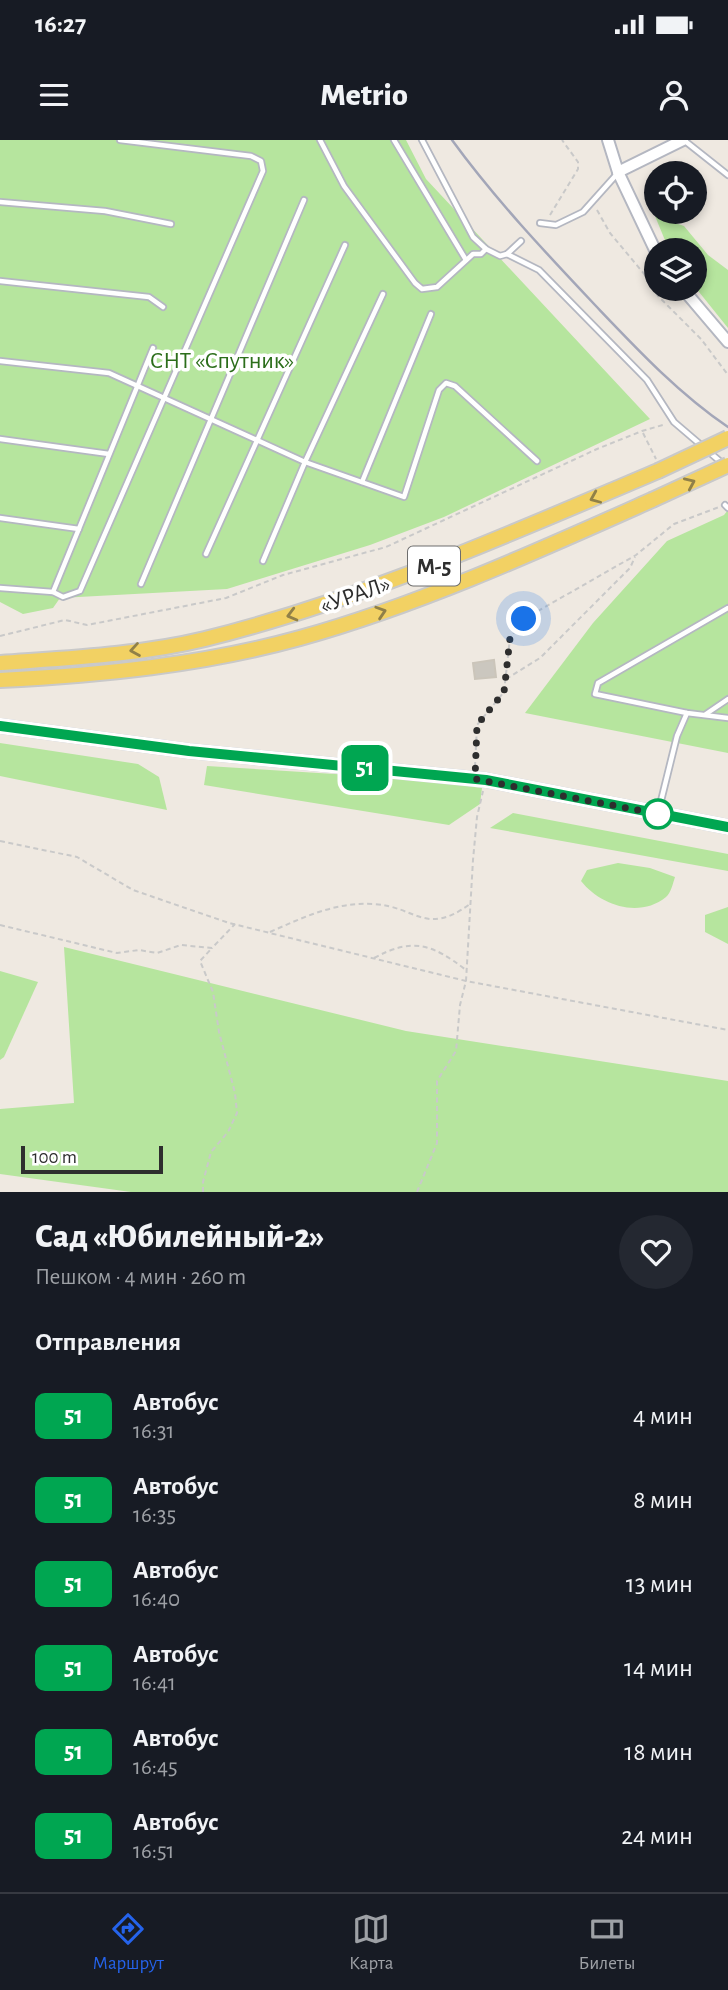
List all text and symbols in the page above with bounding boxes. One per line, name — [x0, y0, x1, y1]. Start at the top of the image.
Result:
text: 16:27 — [35, 11, 86, 37]
icon: menu — [35, 76, 73, 114]
icon: person — [655, 76, 693, 114]
text: Metrio — [320, 79, 408, 111]
map controls — [644, 161, 707, 301]
button: locate — [644, 161, 707, 224]
button: layers — [644, 238, 707, 301]
park label: СНТ «Спутник» — [150, 349, 294, 373]
one-way arrow — [683, 477, 695, 491]
one-way arrow — [590, 490, 602, 504]
road number: М-5 — [408, 546, 460, 586]
street label: «УРАЛ» — [317, 572, 394, 618]
your location — [506, 601, 541, 636]
one-way arrow — [374, 606, 386, 620]
one-way arrow — [286, 607, 298, 621]
one-way arrow — [129, 642, 141, 657]
line badge: 51 — [334, 745, 396, 791]
text: 51 — [355, 756, 375, 780]
unlabelled marker — [643, 799, 673, 829]
scale bar — [21, 1143, 163, 1175]
text: 100 m — [32, 1148, 77, 1167]
button: heart — [619, 1215, 693, 1289]
text: Сад «Юбилейный-2» — [35, 1221, 325, 1254]
text: Пешком · 4 мин · 260 m — [35, 1266, 246, 1289]
text: Отправления — [35, 1329, 181, 1355]
text: Автобус — [133, 1389, 219, 1415]
text: 4 мин — [633, 1403, 693, 1429]
text: 51 — [64, 1404, 83, 1428]
text: 16:31 — [133, 1420, 174, 1443]
text: Автобус — [133, 1473, 219, 1499]
text: 8 мин — [633, 1487, 693, 1513]
text: 51 — [64, 1488, 83, 1512]
text: 16:35 — [133, 1504, 176, 1527]
text: Автобус — [133, 1557, 219, 1583]
text: 13 мин — [626, 1571, 693, 1597]
text: 51 — [64, 1572, 83, 1596]
text: 16:40 — [133, 1588, 180, 1611]
text: Автобус — [133, 1641, 219, 1667]
text: 14 мин — [624, 1655, 693, 1681]
text: 51 — [64, 1656, 83, 1680]
text: 16:41 — [133, 1672, 176, 1695]
text: Автобус — [133, 1725, 219, 1751]
text: 18 мин — [624, 1739, 693, 1765]
text: 51 — [64, 1740, 83, 1764]
text: 16:45 — [133, 1756, 178, 1779]
text: Автобус — [133, 1809, 219, 1835]
text: 24 мин — [621, 1823, 693, 1849]
text: 51 — [64, 1824, 83, 1848]
text: 16:51 — [133, 1840, 175, 1863]
tab: Маршрут — [93, 1910, 164, 1975]
tab: Карта — [349, 1910, 393, 1975]
tab: Билеты — [579, 1910, 635, 1975]

